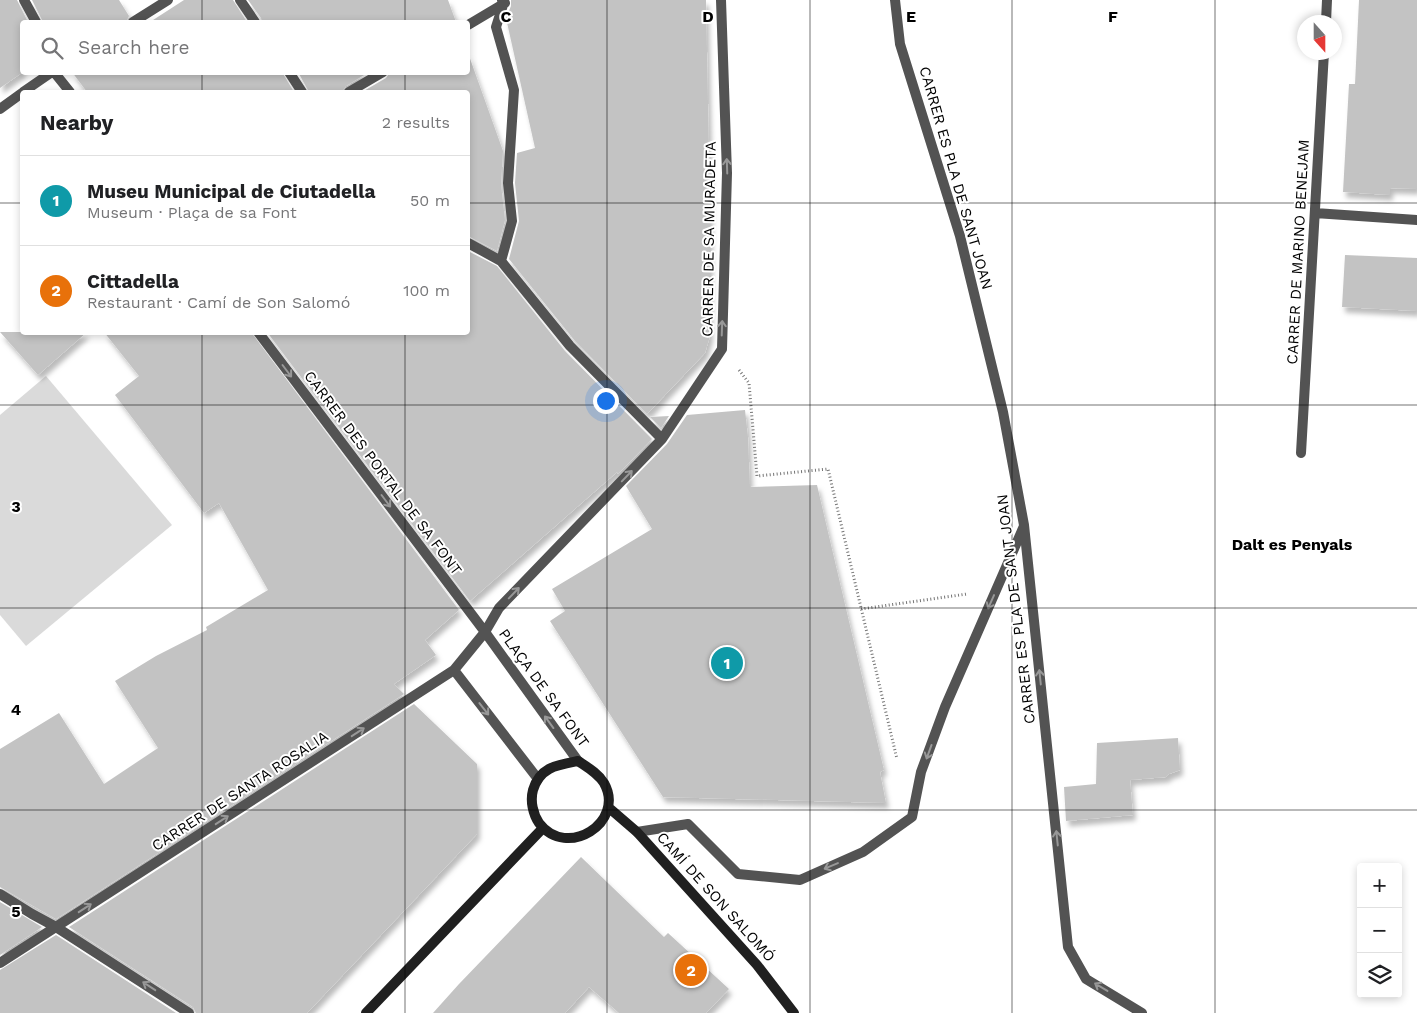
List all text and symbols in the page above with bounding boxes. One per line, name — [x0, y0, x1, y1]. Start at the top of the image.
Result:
text: C — [501, 7, 512, 26]
text: D — [702, 7, 714, 26]
text: E — [906, 7, 916, 26]
text: F — [1108, 7, 1118, 26]
north arrow — [1297, 15, 1342, 60]
search box — [20, 20, 470, 75]
icon: search — [38, 34, 66, 62]
text: Search here — [78, 36, 189, 59]
street label: CARRER ES PLA DE SANT JOAN — [915, 64, 997, 292]
text: Nearby — [40, 110, 113, 135]
text: 2 results — [382, 113, 450, 132]
street label: CARRER DE MARINO BENEJAM — [1283, 139, 1313, 365]
street label: CARRER DE SA MURADETA — [698, 141, 720, 337]
one-way arrow — [722, 158, 732, 174]
text: Museu Municipal de Ciutadella — [87, 180, 376, 203]
text: 1 — [53, 191, 59, 210]
text: 50 m — [410, 191, 450, 210]
text: Museum · Plaça de sa Font — [87, 203, 297, 222]
text: Cittadella — [87, 270, 179, 293]
text: 2 — [51, 281, 61, 300]
text: 100 m — [403, 281, 450, 300]
text: Restaurant · Camí de Son Salomó — [87, 293, 350, 312]
one-way arrow — [718, 320, 727, 336]
one-way arrow — [282, 364, 293, 377]
street label: CARRER DES PORTAL DE SA FONT — [300, 367, 466, 579]
your location — [593, 388, 619, 414]
one-way arrow — [621, 470, 633, 482]
street label: CARRER ES PLA DE SANT JOAN — [993, 493, 1039, 725]
one-way arrow — [380, 494, 391, 507]
text: 3 — [11, 497, 21, 516]
district label: Dalt es Penyals — [1232, 535, 1353, 554]
one-way arrow — [508, 587, 520, 599]
one-way arrow — [985, 594, 995, 609]
street label: PLAÇA DE SA FONT — [495, 625, 593, 751]
pin: 1 — [711, 644, 743, 682]
one-way arrow — [1035, 669, 1045, 685]
text: 4 — [11, 700, 21, 719]
one-way arrow — [479, 702, 489, 716]
one-way arrow — [544, 715, 554, 729]
street label: CARRER DE SANTA ROSALIA — [148, 727, 332, 855]
one-way arrow — [351, 727, 365, 737]
one-way arrow — [924, 744, 933, 759]
one-way arrow — [214, 815, 228, 825]
street label: CAMÍ DE SON SALOMÓ — [653, 828, 780, 966]
one-way arrow — [1052, 831, 1062, 847]
one-way arrow — [824, 862, 839, 871]
map controls — [1357, 863, 1402, 998]
button: + — [1357, 863, 1402, 908]
text: 5 — [11, 902, 21, 921]
one-way arrow — [78, 903, 92, 913]
button: − — [1357, 908, 1402, 953]
pin: 2 — [675, 951, 707, 989]
button: layers — [1357, 953, 1402, 998]
one-way arrow — [142, 981, 156, 991]
one-way arrow — [1094, 982, 1108, 992]

